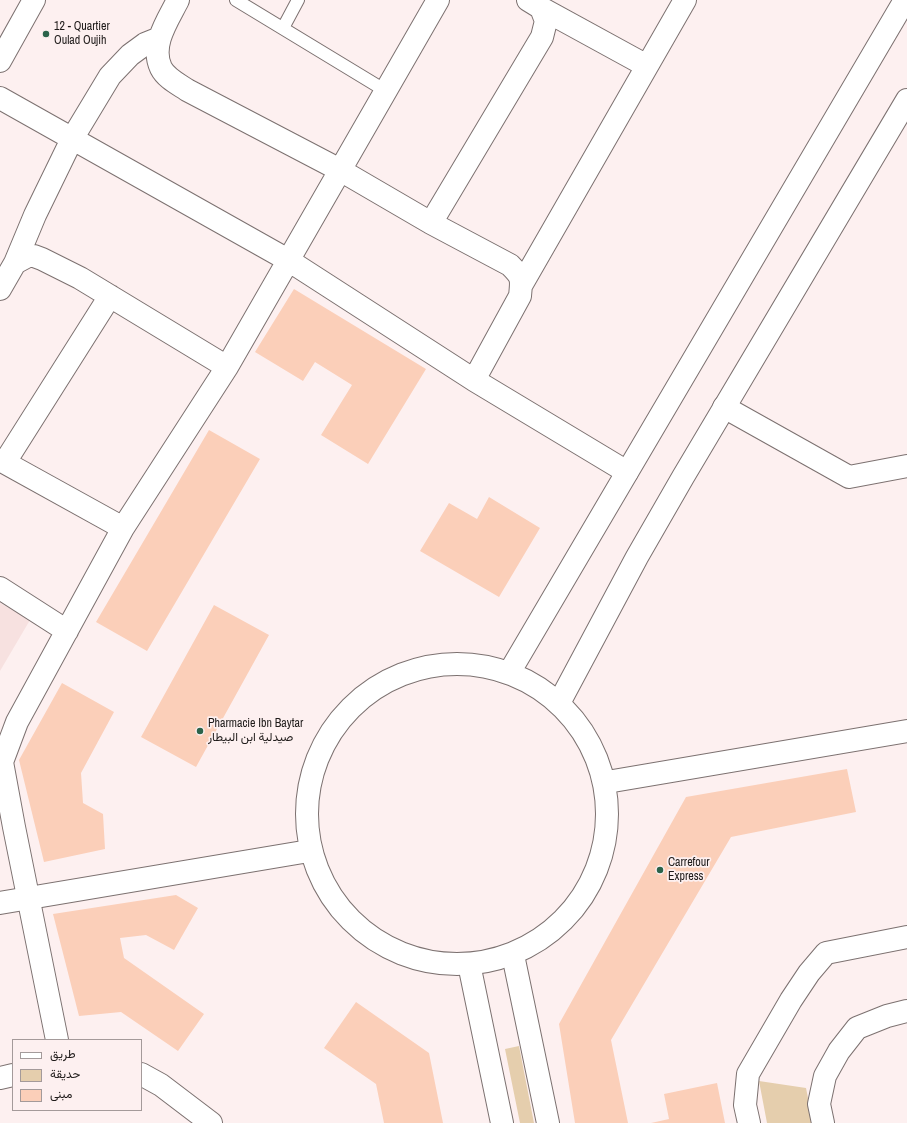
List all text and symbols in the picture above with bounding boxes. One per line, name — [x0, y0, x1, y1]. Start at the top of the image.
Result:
place label: 12 - Quartier Oulad Oujih — [54, 20, 110, 48]
marker: 12 - Quartier Oulad Oujih — [41, 29, 51, 39]
place label: Pharmacie Ibn Baytar صيدلية ابن البيطار — [208, 717, 303, 745]
marker: Pharmacie Ibn Baytar صيدلية ابن البيطار — [195, 726, 205, 736]
place label: Carrefour Express — [668, 856, 710, 884]
marker: Carrefour Express — [655, 865, 665, 875]
legend — [12, 1039, 142, 1111]
text: طريق — [50, 1046, 75, 1062]
text: حديقة — [50, 1066, 80, 1082]
text: مبنى — [50, 1086, 72, 1102]

